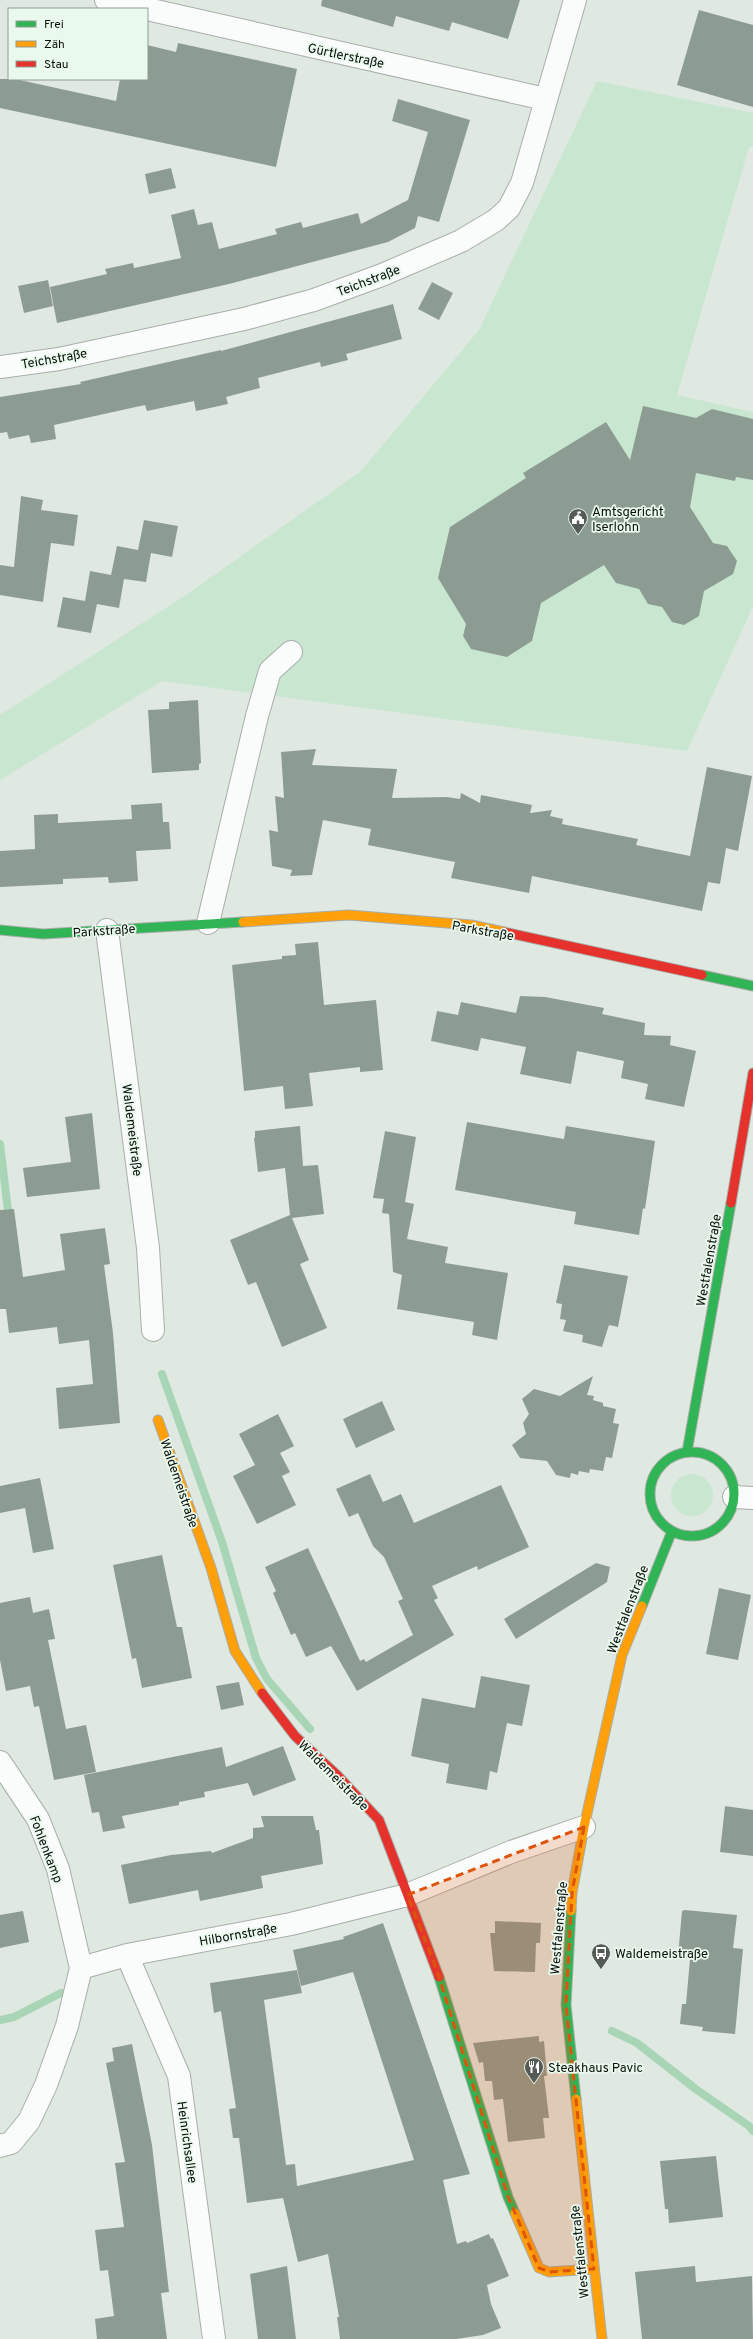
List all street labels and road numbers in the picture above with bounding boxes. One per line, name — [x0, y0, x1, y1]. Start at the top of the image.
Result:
street label: Gürtlerstraße — [306, 41, 385, 73]
street label: Teichstraße — [335, 262, 403, 301]
street label: Teichstraße — [20, 346, 89, 374]
street label: Parkstraße — [450, 919, 515, 945]
street label: Parkstraße — [72, 922, 136, 942]
street label: Waldemeistraße — [117, 1083, 145, 1177]
street label: Westfalenstraße — [694, 1213, 726, 1308]
street label: Waldemeistraße — [155, 1437, 201, 1530]
street label: Westfalenstraße — [605, 1563, 653, 1656]
street label: Waldemeistraße — [294, 1738, 371, 1815]
street label: Fohlenkamp — [25, 1814, 65, 1886]
street label: Westfalenstraße — [548, 1881, 572, 1975]
street label: Hilbornstraße — [198, 1921, 279, 1951]
street label: Heinrichsallee — [172, 2100, 200, 2184]
street label: Westfalenstraße — [568, 2204, 594, 2299]

